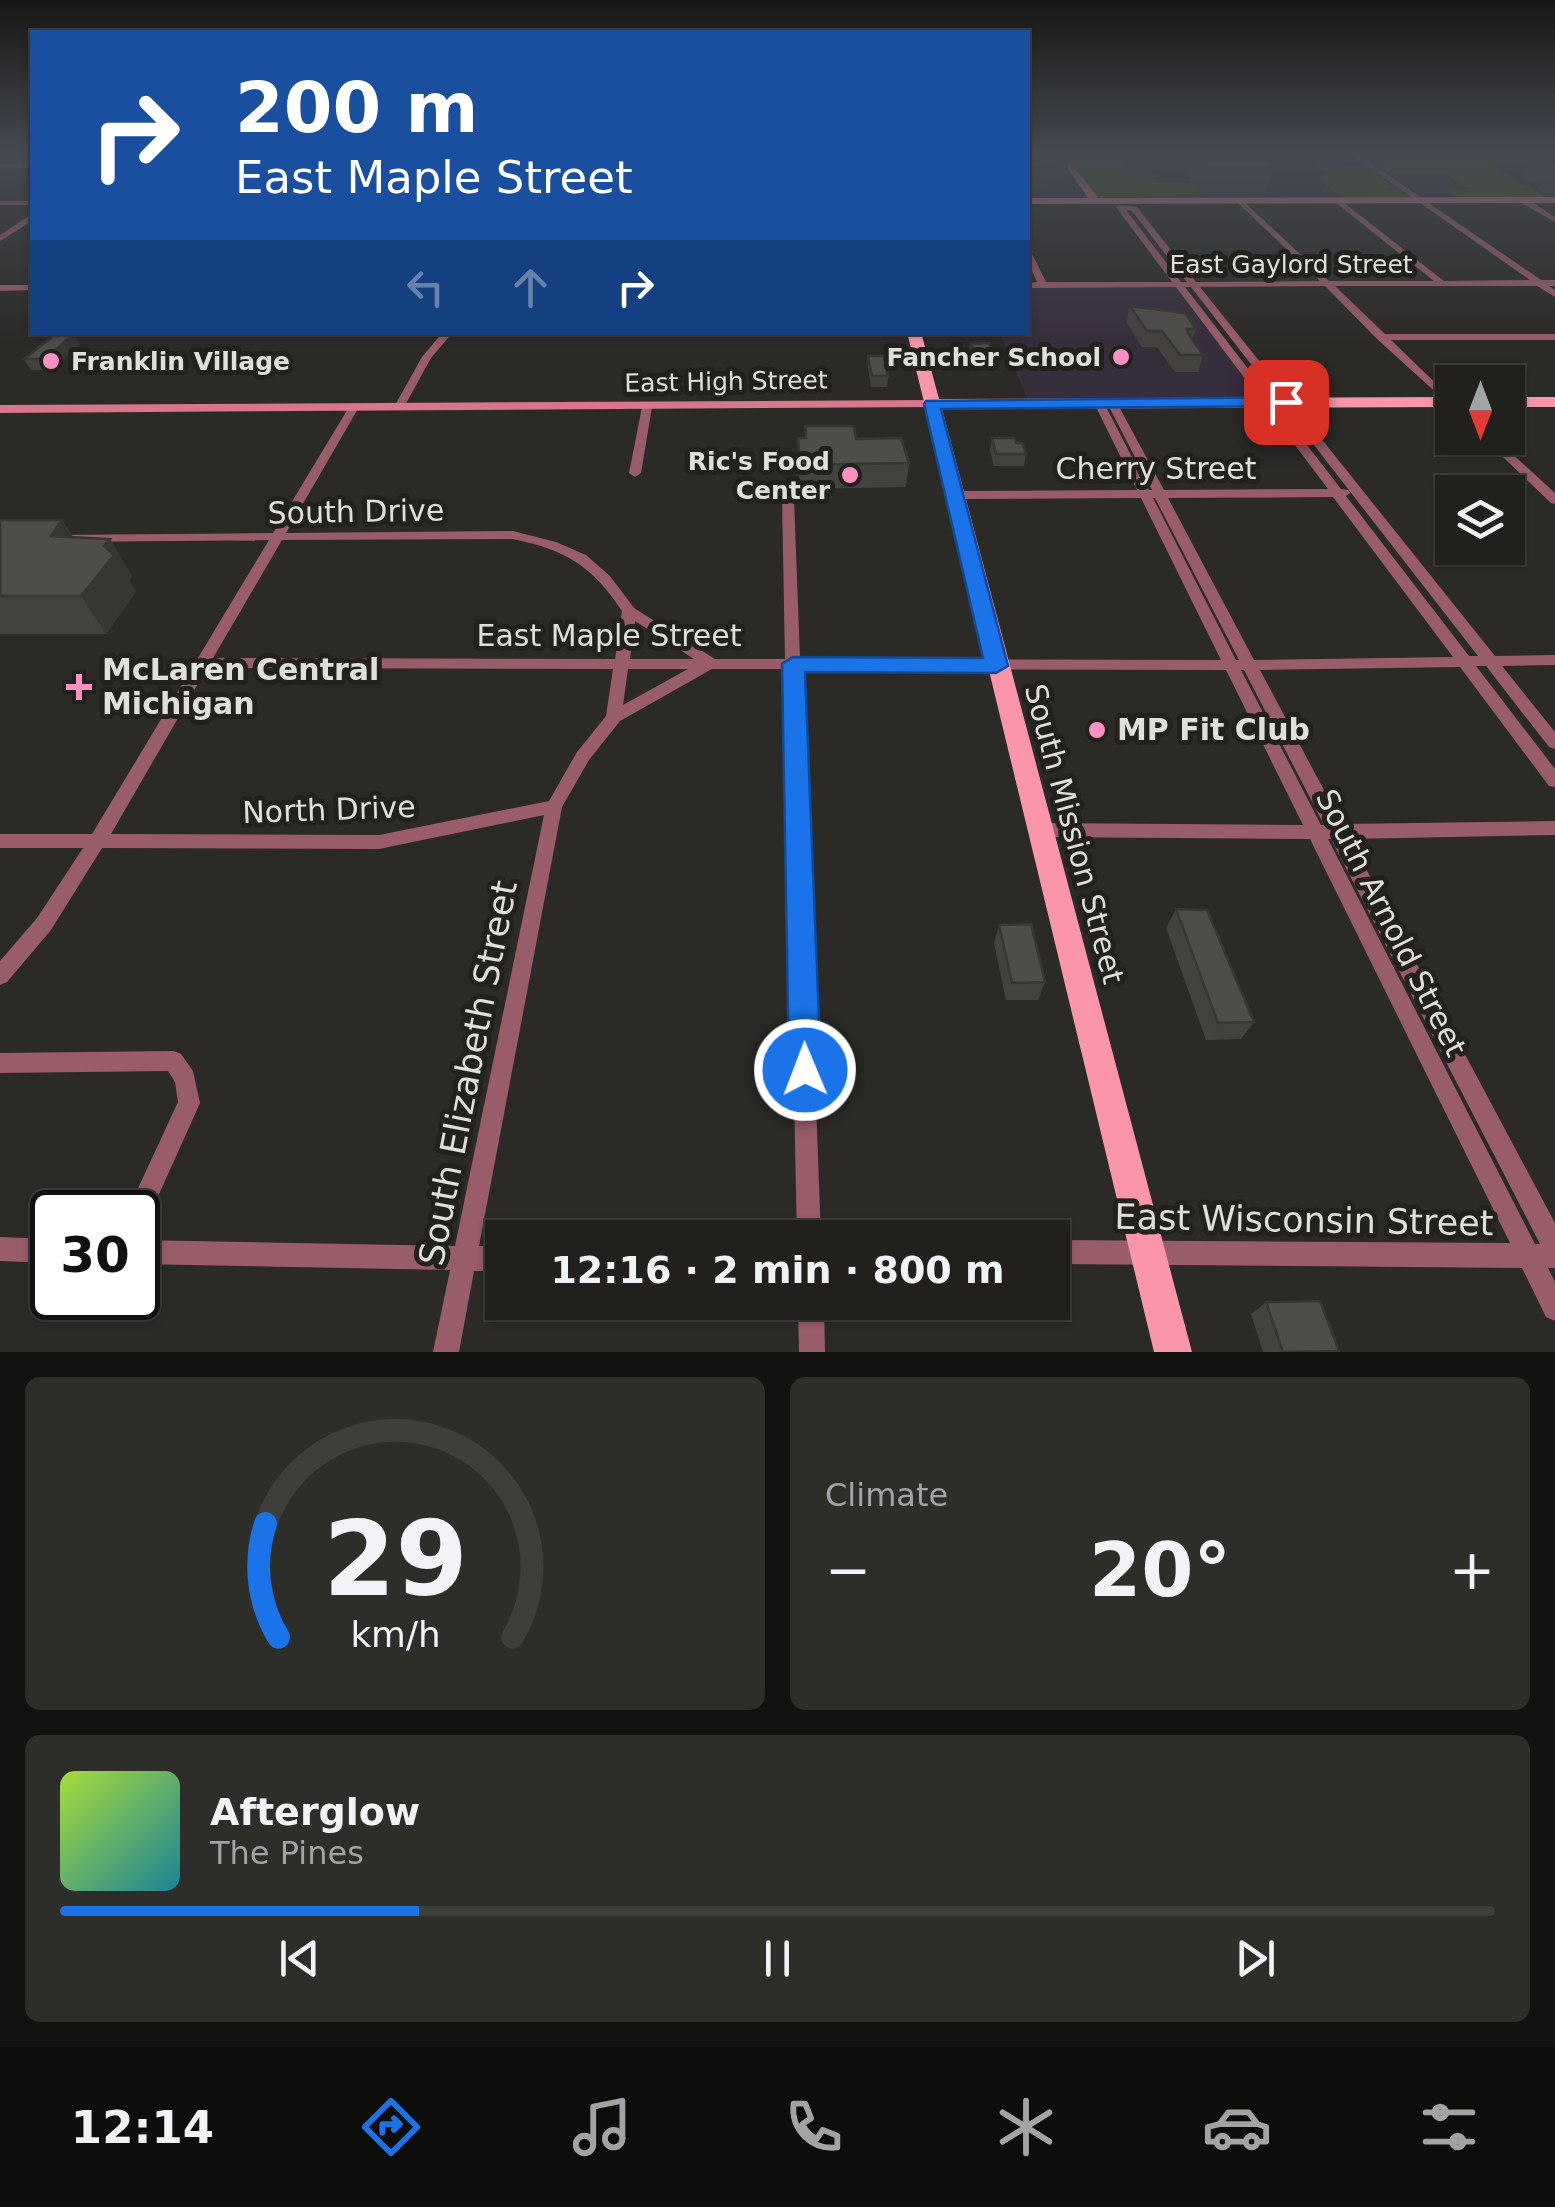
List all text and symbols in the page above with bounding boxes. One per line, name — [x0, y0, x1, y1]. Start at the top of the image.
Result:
text: 200 m — [235, 67, 478, 149]
icon: right — [70, 70, 200, 200]
text: East Maple Street — [235, 151, 633, 204]
street label: East Gaylord Street — [1169, 250, 1413, 279]
icon: left — [398, 260, 453, 315]
icon: ahead — [503, 260, 558, 315]
icon: right — [608, 260, 663, 315]
place label: Fancher School — [887, 343, 1101, 372]
marker: Fancher School — [1110, 346, 1132, 368]
place label: Franklin Village — [71, 347, 290, 376]
marker: Franklin Village — [40, 350, 62, 372]
pin — [1244, 360, 1329, 445]
street label: East High Street — [624, 365, 828, 398]
north arrow — [1435, 365, 1525, 455]
map controls — [1435, 365, 1525, 565]
icon: arrive — [1259, 375, 1314, 430]
place label: Ric's Food Center — [688, 447, 831, 505]
street label: Cherry Street — [1055, 451, 1257, 486]
marker: Ric's Food Center — [839, 464, 861, 486]
button: layers — [1435, 475, 1525, 565]
street label: South Drive — [267, 492, 445, 531]
street label: East Maple Street — [476, 618, 742, 653]
place label: McLaren Central Michigan — [102, 652, 379, 721]
marker: McLaren Central Michigan — [66, 674, 92, 700]
street label: South Mission Street — [1018, 680, 1131, 988]
place label: MP Fit Club — [1117, 712, 1310, 747]
marker: MP Fit Club — [1086, 719, 1108, 741]
street label: South Arnold Street — [1309, 784, 1474, 1062]
street label: North Drive — [242, 789, 416, 830]
street label: South Elizabeth Street — [411, 877, 525, 1269]
position arrow — [753, 1018, 857, 1122]
speed limit sign: 30 — [30, 1190, 160, 1320]
street label: East Wisconsin Street — [1114, 1197, 1494, 1243]
text: 12:16 · 2 min · 800 m — [550, 1248, 1005, 1292]
text: Climate — [825, 1476, 948, 1514]
text: 29 — [323, 1498, 467, 1620]
text: 20° — [1089, 1526, 1231, 1614]
text: − — [825, 1538, 871, 1602]
text: + — [1449, 1538, 1495, 1602]
text: km/h — [350, 1614, 440, 1655]
text: Afterglow — [210, 1790, 420, 1834]
text: The Pines — [210, 1834, 364, 1872]
icon: previous — [272, 1931, 327, 1986]
icon: pause — [750, 1931, 805, 1986]
icon: next — [1228, 1931, 1283, 1986]
icon: directions — [356, 2092, 426, 2162]
icon: music — [567, 2092, 637, 2162]
icon: phone — [779, 2092, 849, 2162]
icon: climate — [991, 2092, 1061, 2162]
icon: car — [1202, 2092, 1272, 2162]
icon: filters — [1414, 2092, 1484, 2162]
text: 12:14 — [71, 2101, 214, 2154]

